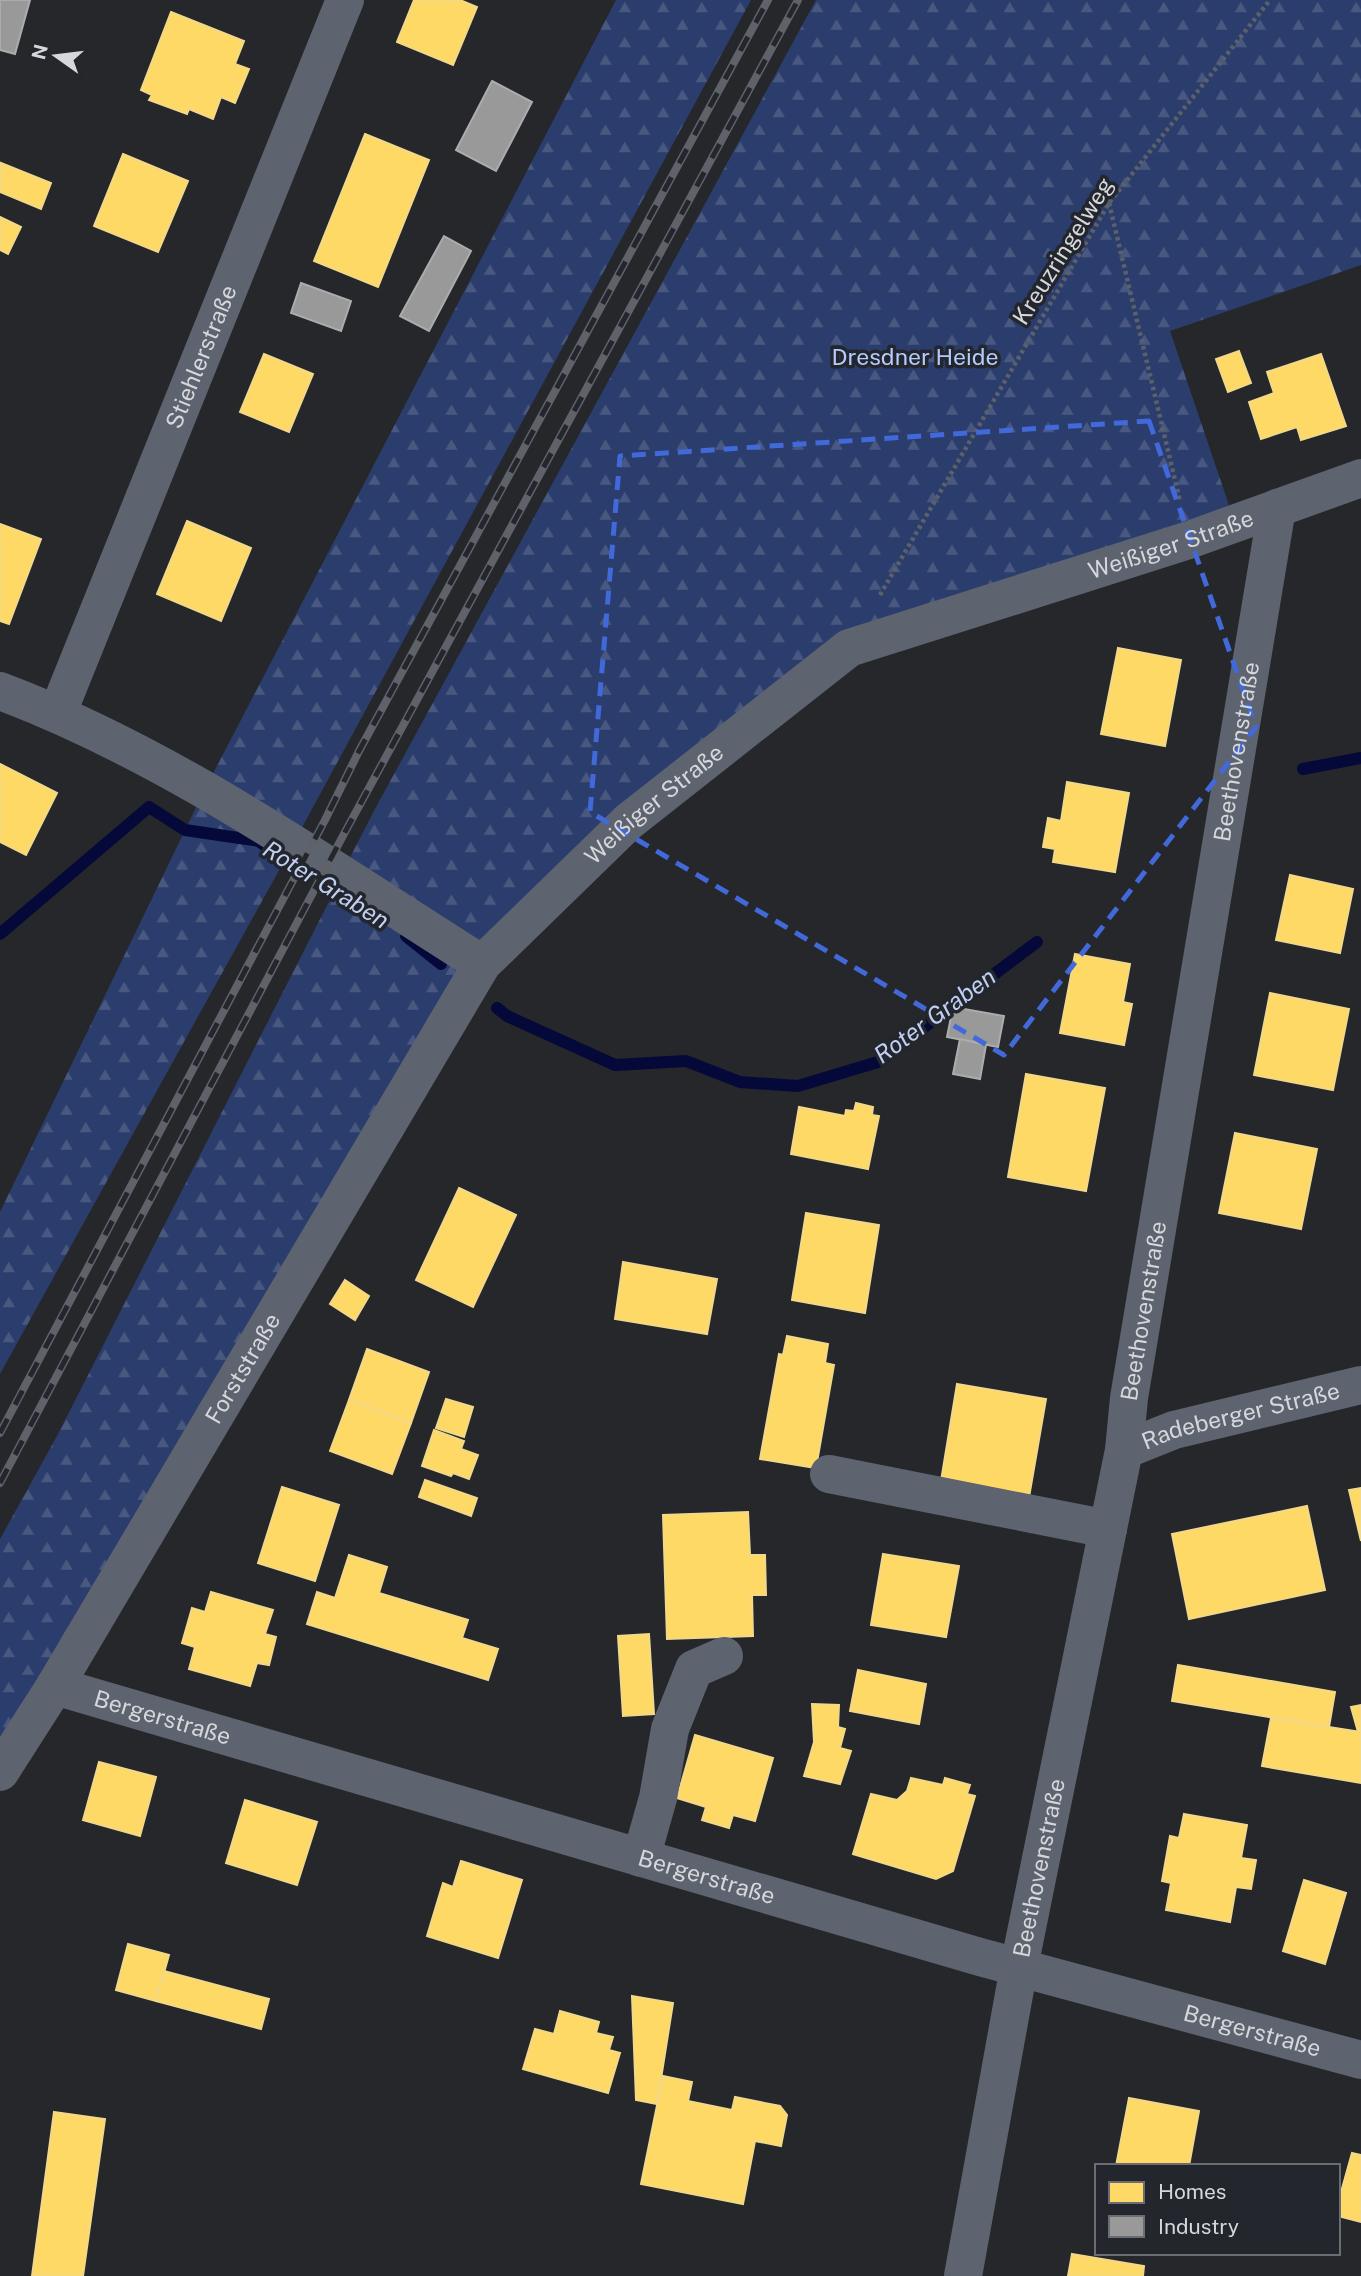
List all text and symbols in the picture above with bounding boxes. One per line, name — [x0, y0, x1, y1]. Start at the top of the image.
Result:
north arrow — [21, 21, 91, 91]
text: N — [27, 42, 52, 62]
street label: Kreuzringelweg — [1006, 172, 1119, 329]
street label: Stiehlerstraße — [160, 281, 242, 432]
park label: Dresdner Heide — [831, 343, 999, 370]
street label: Weißiger Straße — [1085, 504, 1257, 584]
street label: Beethovenstraße — [1208, 660, 1264, 844]
street label: Weißiger Straße — [579, 738, 728, 869]
water label: Roter Graben — [258, 834, 395, 934]
water label: Roter Graben — [868, 962, 1001, 1069]
street label: Beethovenstraße — [1115, 1219, 1171, 1403]
street label: Forststraße — [199, 1308, 286, 1428]
street label: Radeberger Straße — [1138, 1377, 1342, 1455]
street label: Bergerstraße — [91, 1684, 234, 1750]
street label: Beethovenstraße — [1007, 1776, 1070, 1960]
street label: Bergerstraße — [635, 1844, 778, 1909]
street label: Bergerstraße — [1181, 1999, 1324, 2062]
legend — [1095, 2164, 1340, 2255]
text: Homes — [1158, 2179, 1226, 2204]
text: Industry — [1158, 2214, 1239, 2239]

